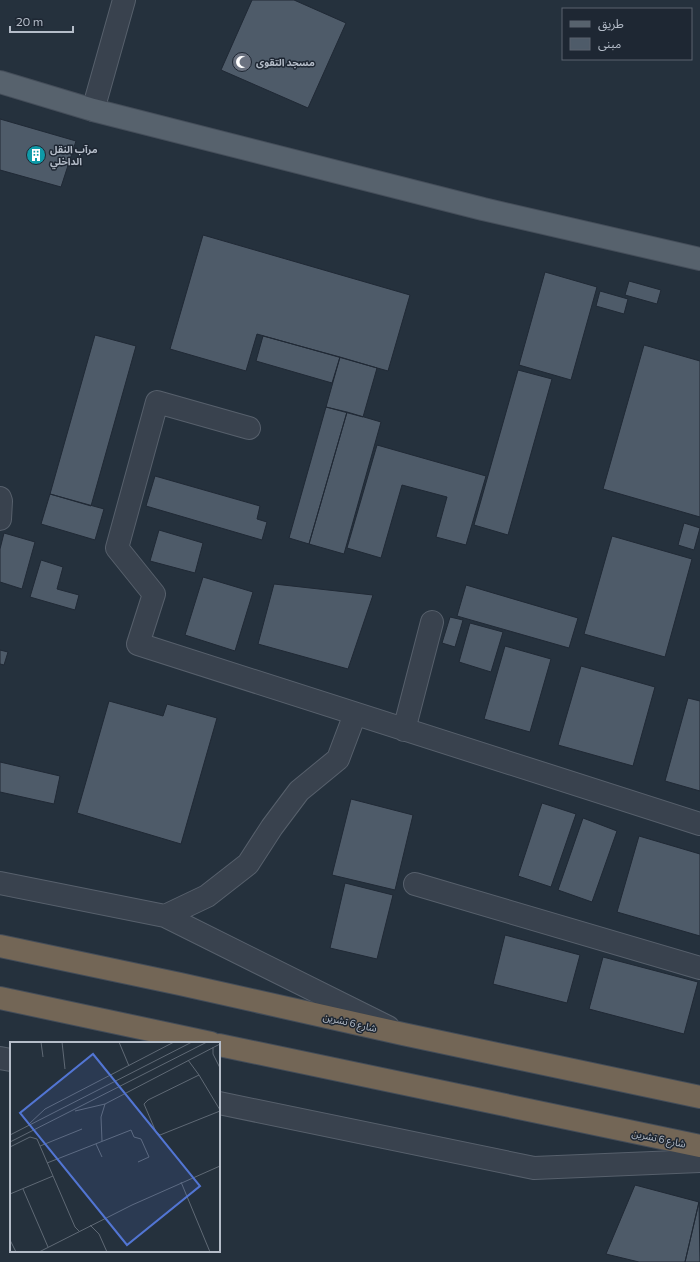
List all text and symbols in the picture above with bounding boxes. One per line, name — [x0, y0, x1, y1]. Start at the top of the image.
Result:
scale bar — [10, 8, 73, 34]
legend — [562, 8, 692, 60]
text: 20 m — [16, 14, 43, 28]
text: طريق — [598, 16, 624, 32]
text: مبنى — [598, 36, 621, 51]
mosque icon: مسجد التقوى — [231, 51, 253, 73]
place label: مسجد التقوى — [256, 56, 315, 69]
place label: مرآب النقل الداخلي — [50, 143, 98, 170]
building icon: مرآب النقل الداخلي — [25, 144, 47, 166]
street label: شارع 6 تشرين — [321, 1010, 378, 1036]
inset map — [10, 1042, 220, 1252]
street label: شارع 6 تشرين — [631, 1126, 687, 1152]

